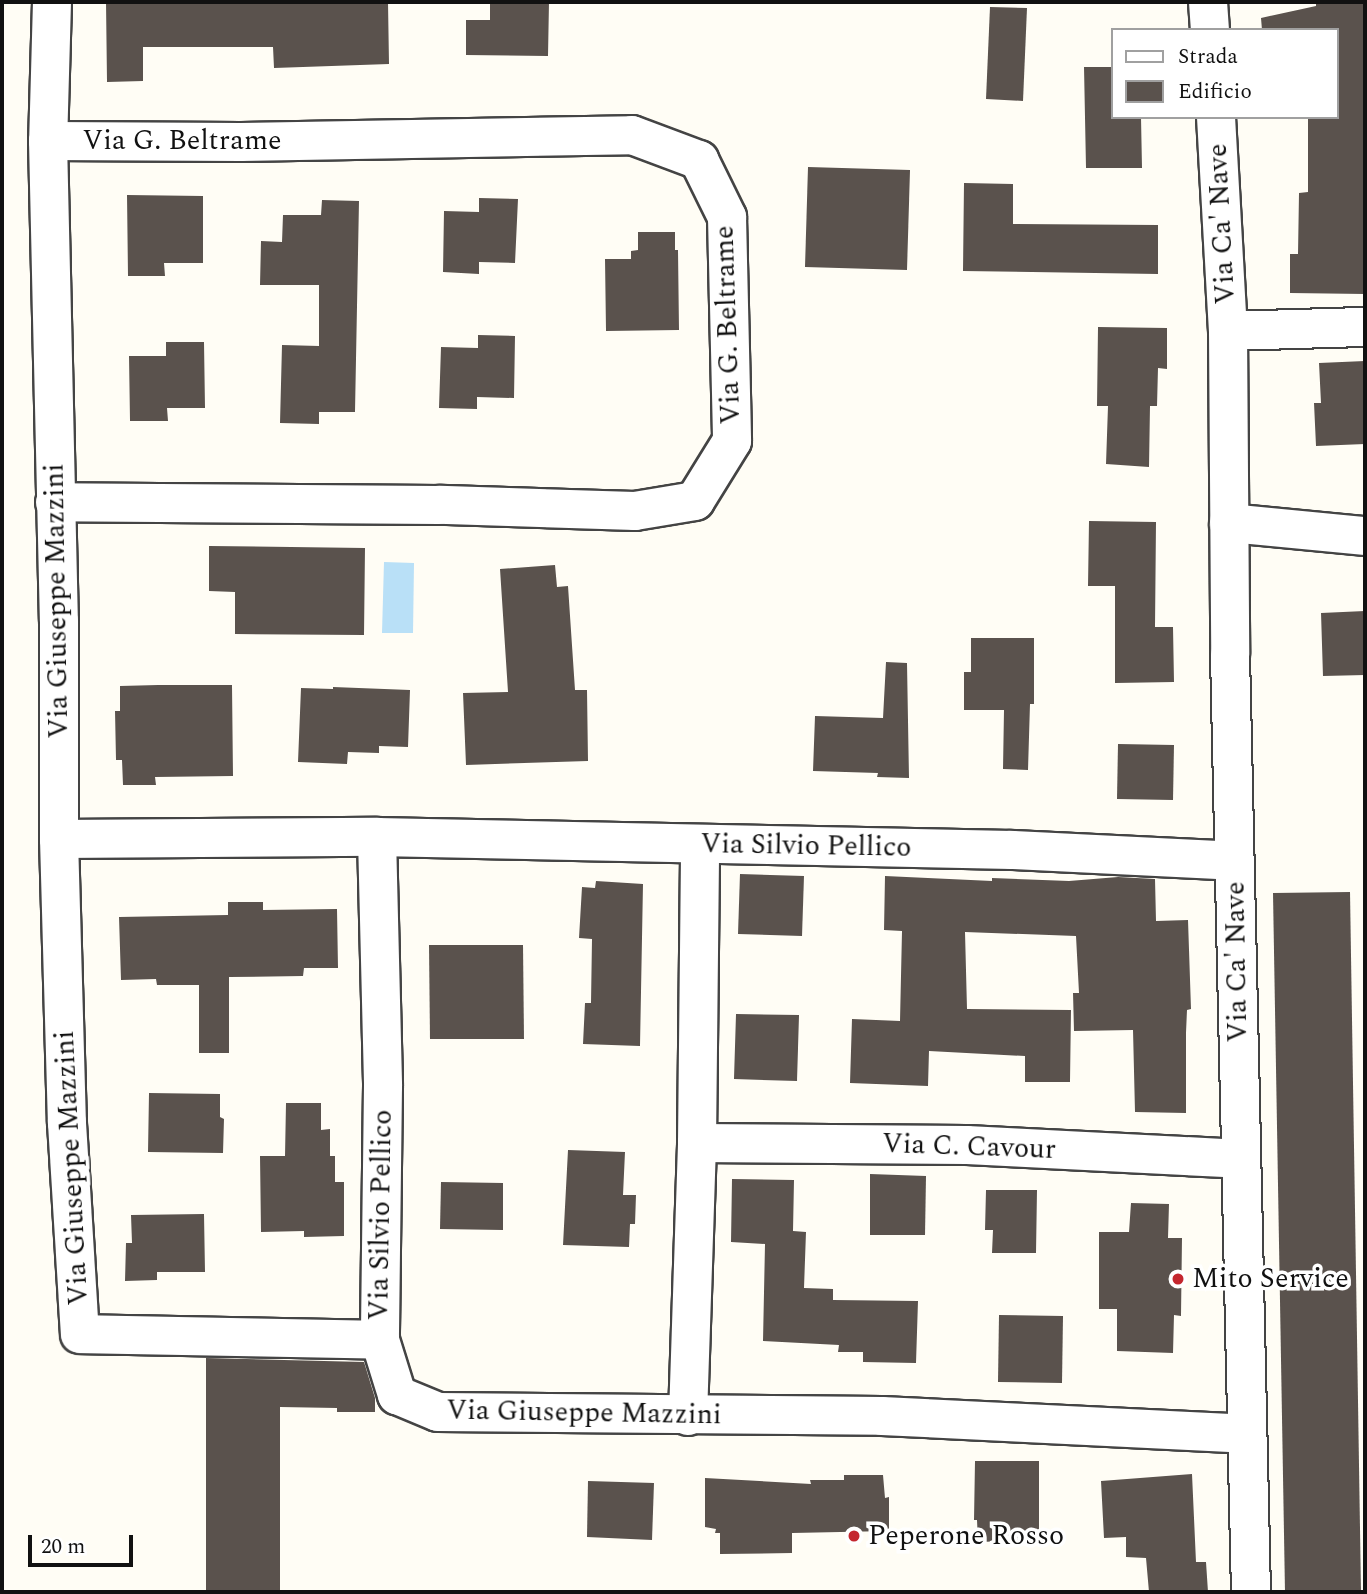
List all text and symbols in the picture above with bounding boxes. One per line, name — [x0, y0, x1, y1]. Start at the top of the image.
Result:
legend — [1112, 28, 1339, 119]
text: Strada — [1178, 41, 1238, 73]
text: Edificio — [1178, 76, 1252, 108]
street label: Via G. Beltrame — [82, 124, 282, 158]
street label: Via Ca' Nave — [1201, 143, 1243, 305]
street label: Via G. Beltrame — [708, 225, 748, 425]
street label: Via Giuseppe Mazzini — [38, 463, 76, 739]
street label: Via Silvio Pellico — [700, 827, 912, 865]
street label: Via Ca' Nave — [1219, 881, 1255, 1043]
street label: Via Giuseppe Mazzini — [48, 1030, 96, 1306]
street label: Via Silvio Pellico — [362, 1109, 400, 1321]
street label: Via C. Cavour — [882, 1127, 1056, 1167]
place label: Mito Service — [1192, 1262, 1349, 1296]
marker: Mito Service — [1170, 1271, 1186, 1287]
street label: Via Giuseppe Mazzini — [446, 1394, 722, 1432]
place label: Peperone Rosso — [868, 1519, 1064, 1553]
scale bar — [32, 1520, 136, 1564]
marker: Peperone Rosso — [846, 1528, 862, 1544]
text: 20 m — [41, 1531, 85, 1563]

